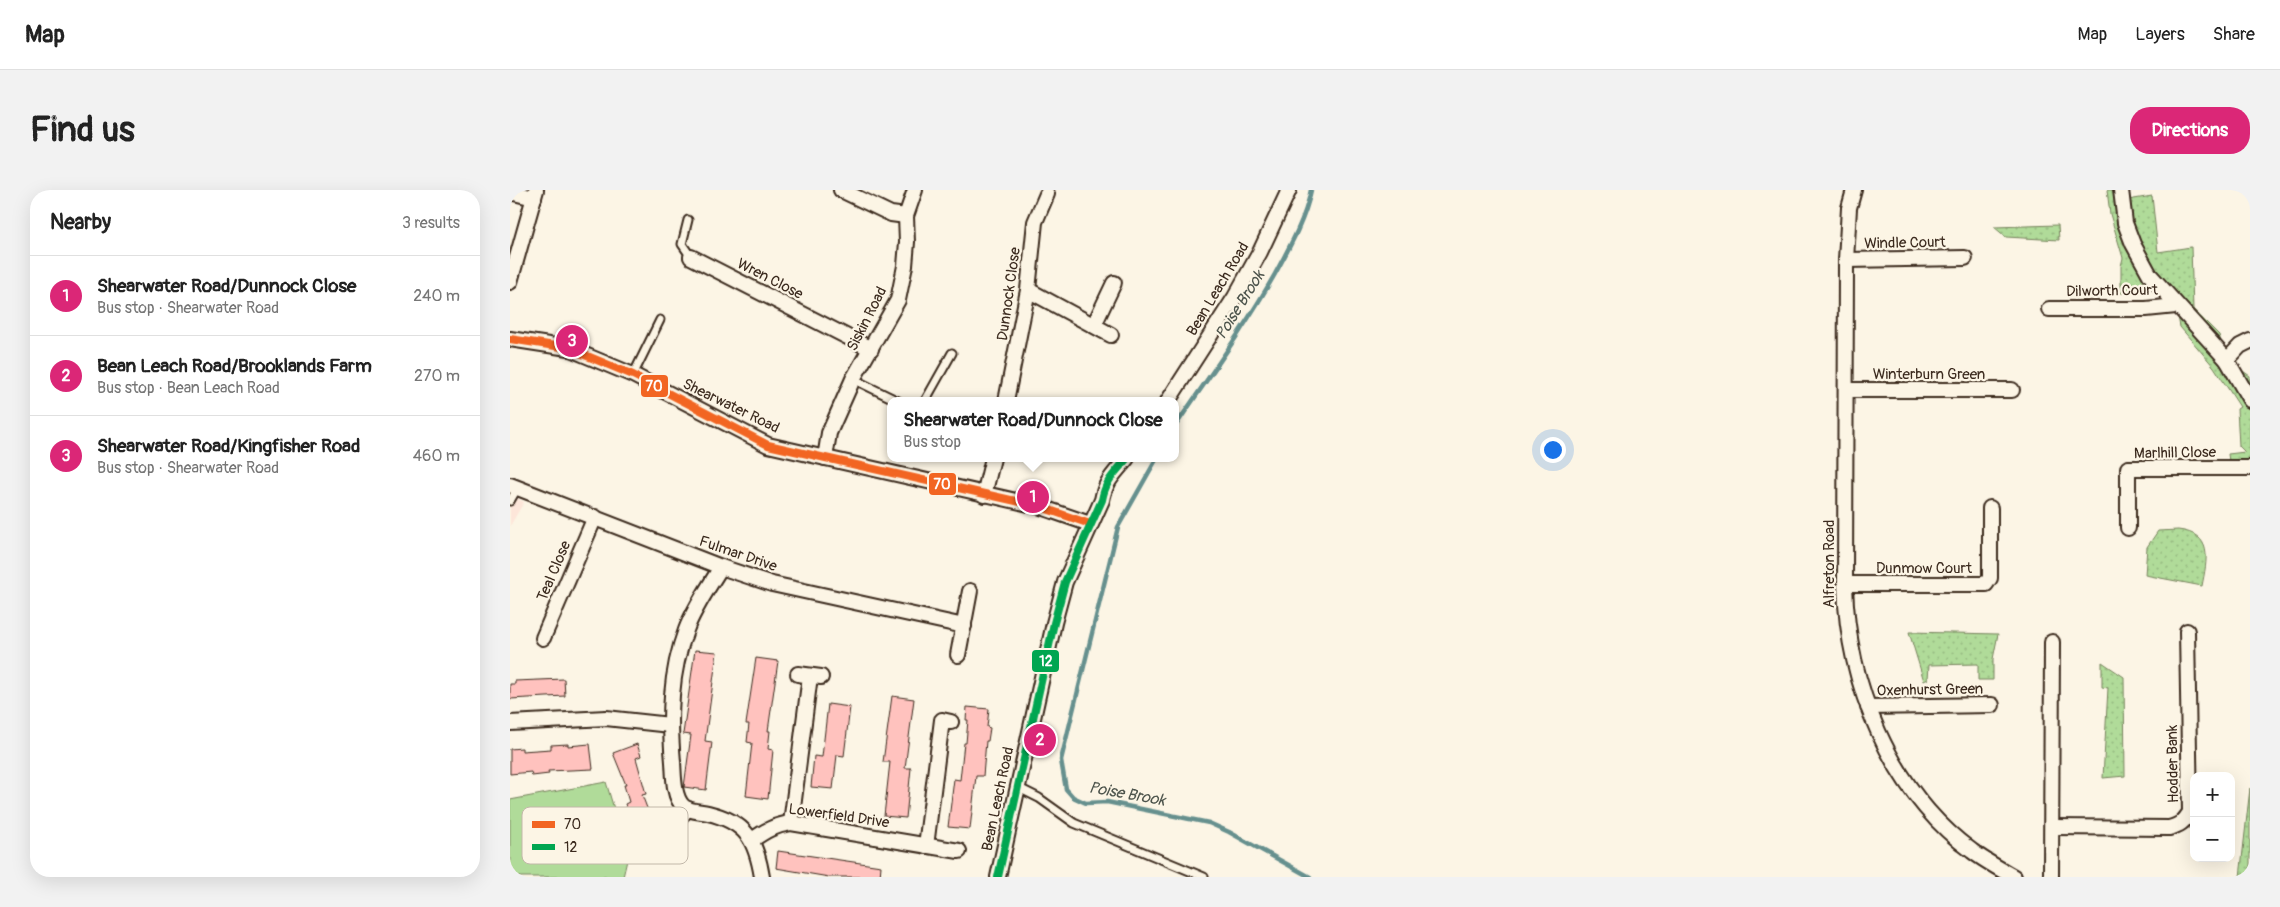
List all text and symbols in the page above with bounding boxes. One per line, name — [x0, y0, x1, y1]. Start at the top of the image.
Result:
text: Map — [25, 20, 65, 49]
text: Map — [2078, 23, 2107, 46]
text: Layers — [2135, 23, 2185, 46]
text: Share — [2213, 23, 2255, 46]
button: Directions — [2130, 107, 2250, 154]
text: Find us — [30, 108, 135, 152]
text: Nearby — [50, 209, 111, 236]
text: 3 results — [402, 213, 460, 233]
street label: Windle Court — [1864, 233, 1947, 253]
street label: Bean Leach Road — [1183, 239, 1253, 339]
street label: Dunnock Close — [993, 245, 1025, 342]
street label: Wren Close — [734, 254, 807, 304]
water label: Poise Brook — [1211, 266, 1270, 343]
text: Shearwater Road/Dunnock Close — [97, 274, 356, 298]
street label: Dilworth Court — [2066, 281, 2159, 301]
street label: Siskin Road — [843, 284, 891, 354]
text: 1 — [63, 286, 69, 306]
text: 240 m — [413, 286, 460, 306]
text: Bus stop · Shearwater Road — [97, 298, 279, 318]
pin: 3 — [556, 322, 588, 360]
text: Bean Leach Road/Brooklands Farm — [97, 354, 372, 378]
street label: Winterburn Green — [1873, 365, 1985, 384]
text: 2 — [62, 366, 70, 386]
text: 270 m — [414, 366, 460, 386]
line badge: 70 — [640, 374, 669, 398]
street label: Shearwater Road — [680, 374, 782, 438]
text: Bus stop · Bean Leach Road — [97, 378, 280, 398]
text: 70 — [646, 378, 663, 395]
popup — [887, 397, 1179, 462]
text: Shearwater Road/Dunnock Close — [903, 408, 1163, 432]
text: Bus stop — [903, 432, 961, 452]
text: Shearwater Road/Kingfisher Road — [97, 434, 360, 458]
your location — [1540, 437, 1566, 463]
street label: Marlhill Close — [2134, 443, 2217, 463]
text: 3 — [62, 446, 70, 466]
text: 460 m — [413, 446, 460, 466]
text: Bus stop · Shearwater Road — [97, 458, 279, 478]
line badge: 70 — [928, 472, 957, 496]
text: 70 — [934, 476, 951, 493]
pin: 1 — [1017, 478, 1049, 516]
street label: Alfreton Road — [1820, 520, 1839, 608]
street label: Fulmar Drive — [697, 532, 780, 576]
street label: Teal Close — [533, 537, 575, 604]
street label: Dunmow Court — [1876, 559, 1973, 578]
line badge: 12 — [1031, 649, 1060, 673]
text: 12 — [1039, 653, 1053, 670]
street label: Oxenhurst Green — [1877, 680, 1983, 700]
pin: 2 — [1024, 721, 1056, 759]
street label: Hodder Bank — [2163, 724, 2183, 803]
street label: Bean Leach Road — [978, 745, 1018, 853]
map controls — [2190, 772, 2235, 862]
button: + — [2190, 772, 2235, 817]
water label: Poise Brook — [1087, 777, 1168, 811]
street label: Lowerfield Drive — [787, 800, 891, 833]
legend — [522, 807, 688, 864]
text: 70 — [564, 816, 581, 833]
button: − — [2190, 817, 2235, 862]
text: 12 — [564, 839, 577, 856]

